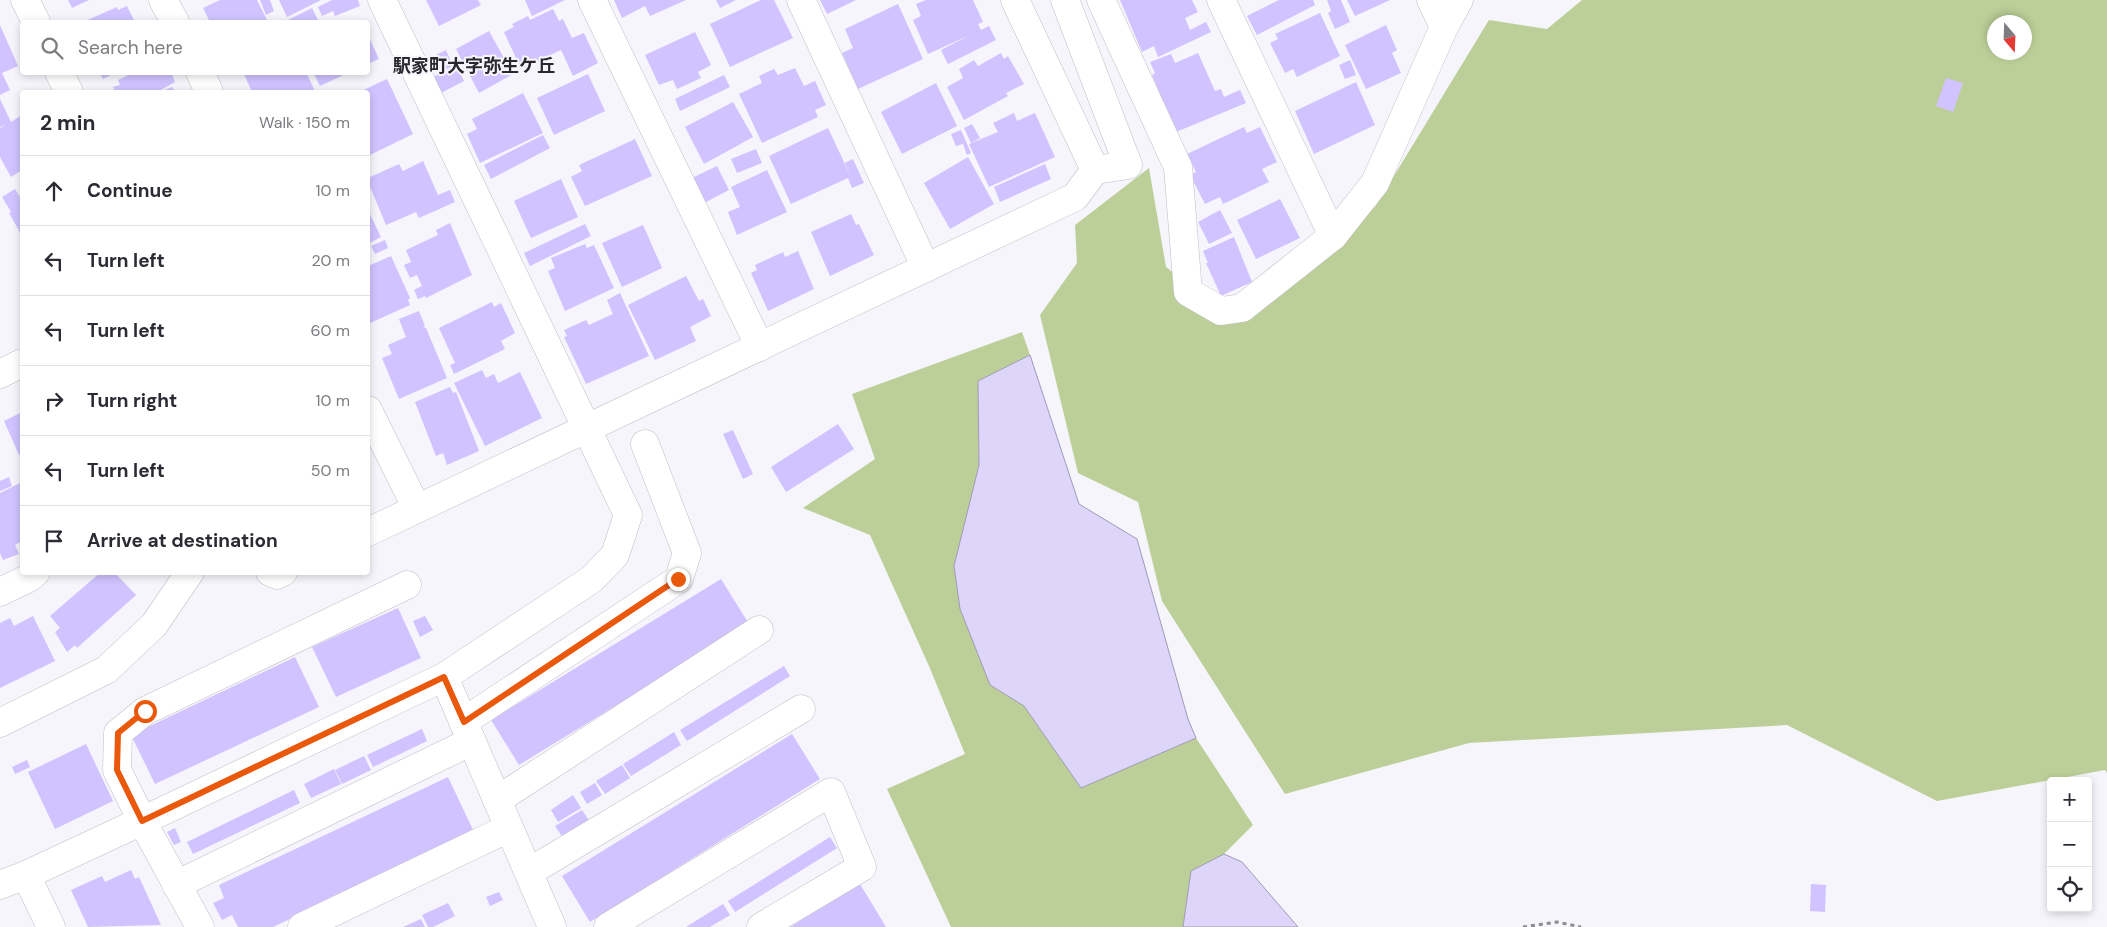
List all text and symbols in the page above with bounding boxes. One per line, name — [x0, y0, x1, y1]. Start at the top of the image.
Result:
north arrow — [1987, 15, 2032, 60]
search box — [20, 20, 370, 75]
icon: search — [38, 34, 66, 62]
text: Search here — [78, 35, 183, 60]
district label: 駅家町大字弥生ケ丘 — [393, 54, 555, 78]
text: 2 min — [40, 109, 96, 137]
text: Walk · 150 m — [259, 112, 350, 133]
icon: ahead — [40, 177, 68, 205]
text: Continue — [87, 178, 173, 203]
text: 10 m — [316, 180, 350, 201]
icon: left — [40, 247, 68, 275]
text: Turn left — [87, 248, 165, 273]
text: 20 m — [311, 250, 350, 271]
icon: left — [40, 317, 68, 345]
text: Turn left — [87, 318, 165, 343]
text: 60 m — [310, 320, 350, 341]
icon: right — [40, 387, 68, 415]
text: Turn right — [87, 388, 177, 413]
text: 10 m — [316, 390, 350, 411]
icon: left — [40, 457, 68, 485]
text: Turn left — [87, 458, 165, 483]
text: 50 m — [311, 460, 350, 481]
icon: arrive — [40, 527, 68, 555]
text: Arrive at destination — [87, 528, 278, 553]
route end — [667, 568, 690, 591]
route start — [134, 700, 157, 723]
map controls — [2047, 777, 2092, 912]
button: + — [2047, 777, 2092, 822]
button: − — [2047, 822, 2092, 867]
button: locate — [2047, 867, 2092, 912]

